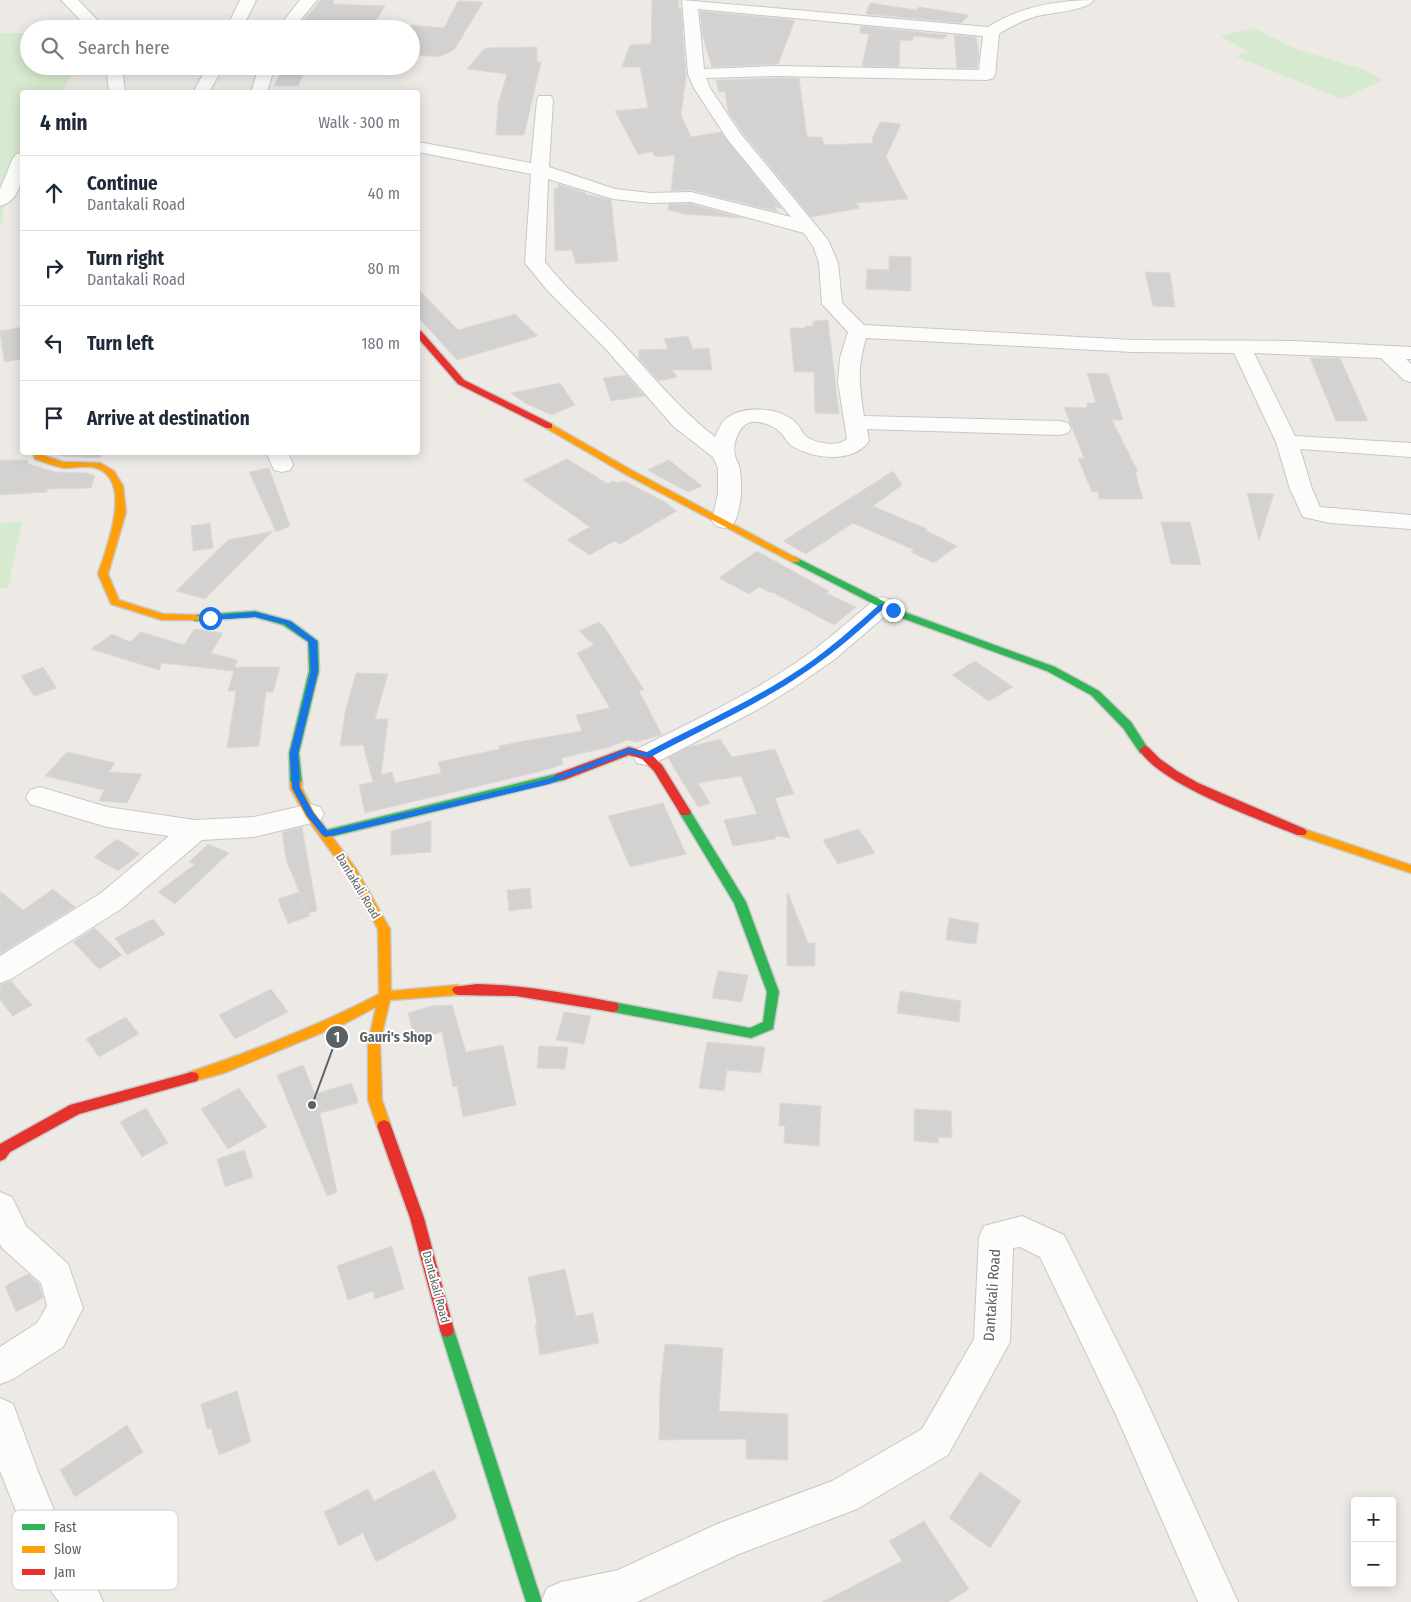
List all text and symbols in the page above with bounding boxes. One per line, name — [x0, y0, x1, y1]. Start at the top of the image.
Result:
search box — [20, 20, 420, 75]
icon: search — [38, 34, 66, 62]
text: Search here — [78, 36, 170, 59]
text: 4 min — [40, 110, 88, 136]
text: Walk · 300 m — [318, 113, 400, 132]
text: Continue — [87, 172, 158, 195]
icon: ahead — [40, 179, 68, 207]
text: 40 m — [368, 184, 400, 203]
text: Dantakali Road — [87, 195, 185, 214]
text: Turn right — [87, 247, 164, 270]
icon: right — [40, 254, 68, 282]
text: 80 m — [368, 259, 400, 278]
text: Dantakali Road — [87, 270, 185, 289]
icon: left — [40, 329, 68, 357]
text: Turn left — [87, 332, 154, 355]
text: 180 m — [361, 334, 400, 353]
icon: arrive — [40, 404, 68, 432]
text: Arrive at destination — [87, 407, 250, 430]
route end — [882, 599, 905, 622]
route start — [199, 607, 222, 630]
street label: Dantakali Road — [333, 851, 383, 921]
callout: Gauri's Shop — [324, 1022, 442, 1051]
text: 1 — [334, 1028, 340, 1046]
text: Gauri's Shop — [360, 1029, 433, 1046]
street label: Dantakali Road — [980, 1248, 1004, 1342]
street label: Dantakali Road — [420, 1250, 452, 1324]
map controls — [1351, 1497, 1396, 1587]
button: + — [1351, 1497, 1396, 1542]
legend — [12, 1510, 178, 1590]
text: Fast — [54, 1519, 77, 1536]
text: Slow — [54, 1541, 81, 1558]
button: − — [1351, 1542, 1396, 1587]
text: Jam — [54, 1564, 75, 1581]

